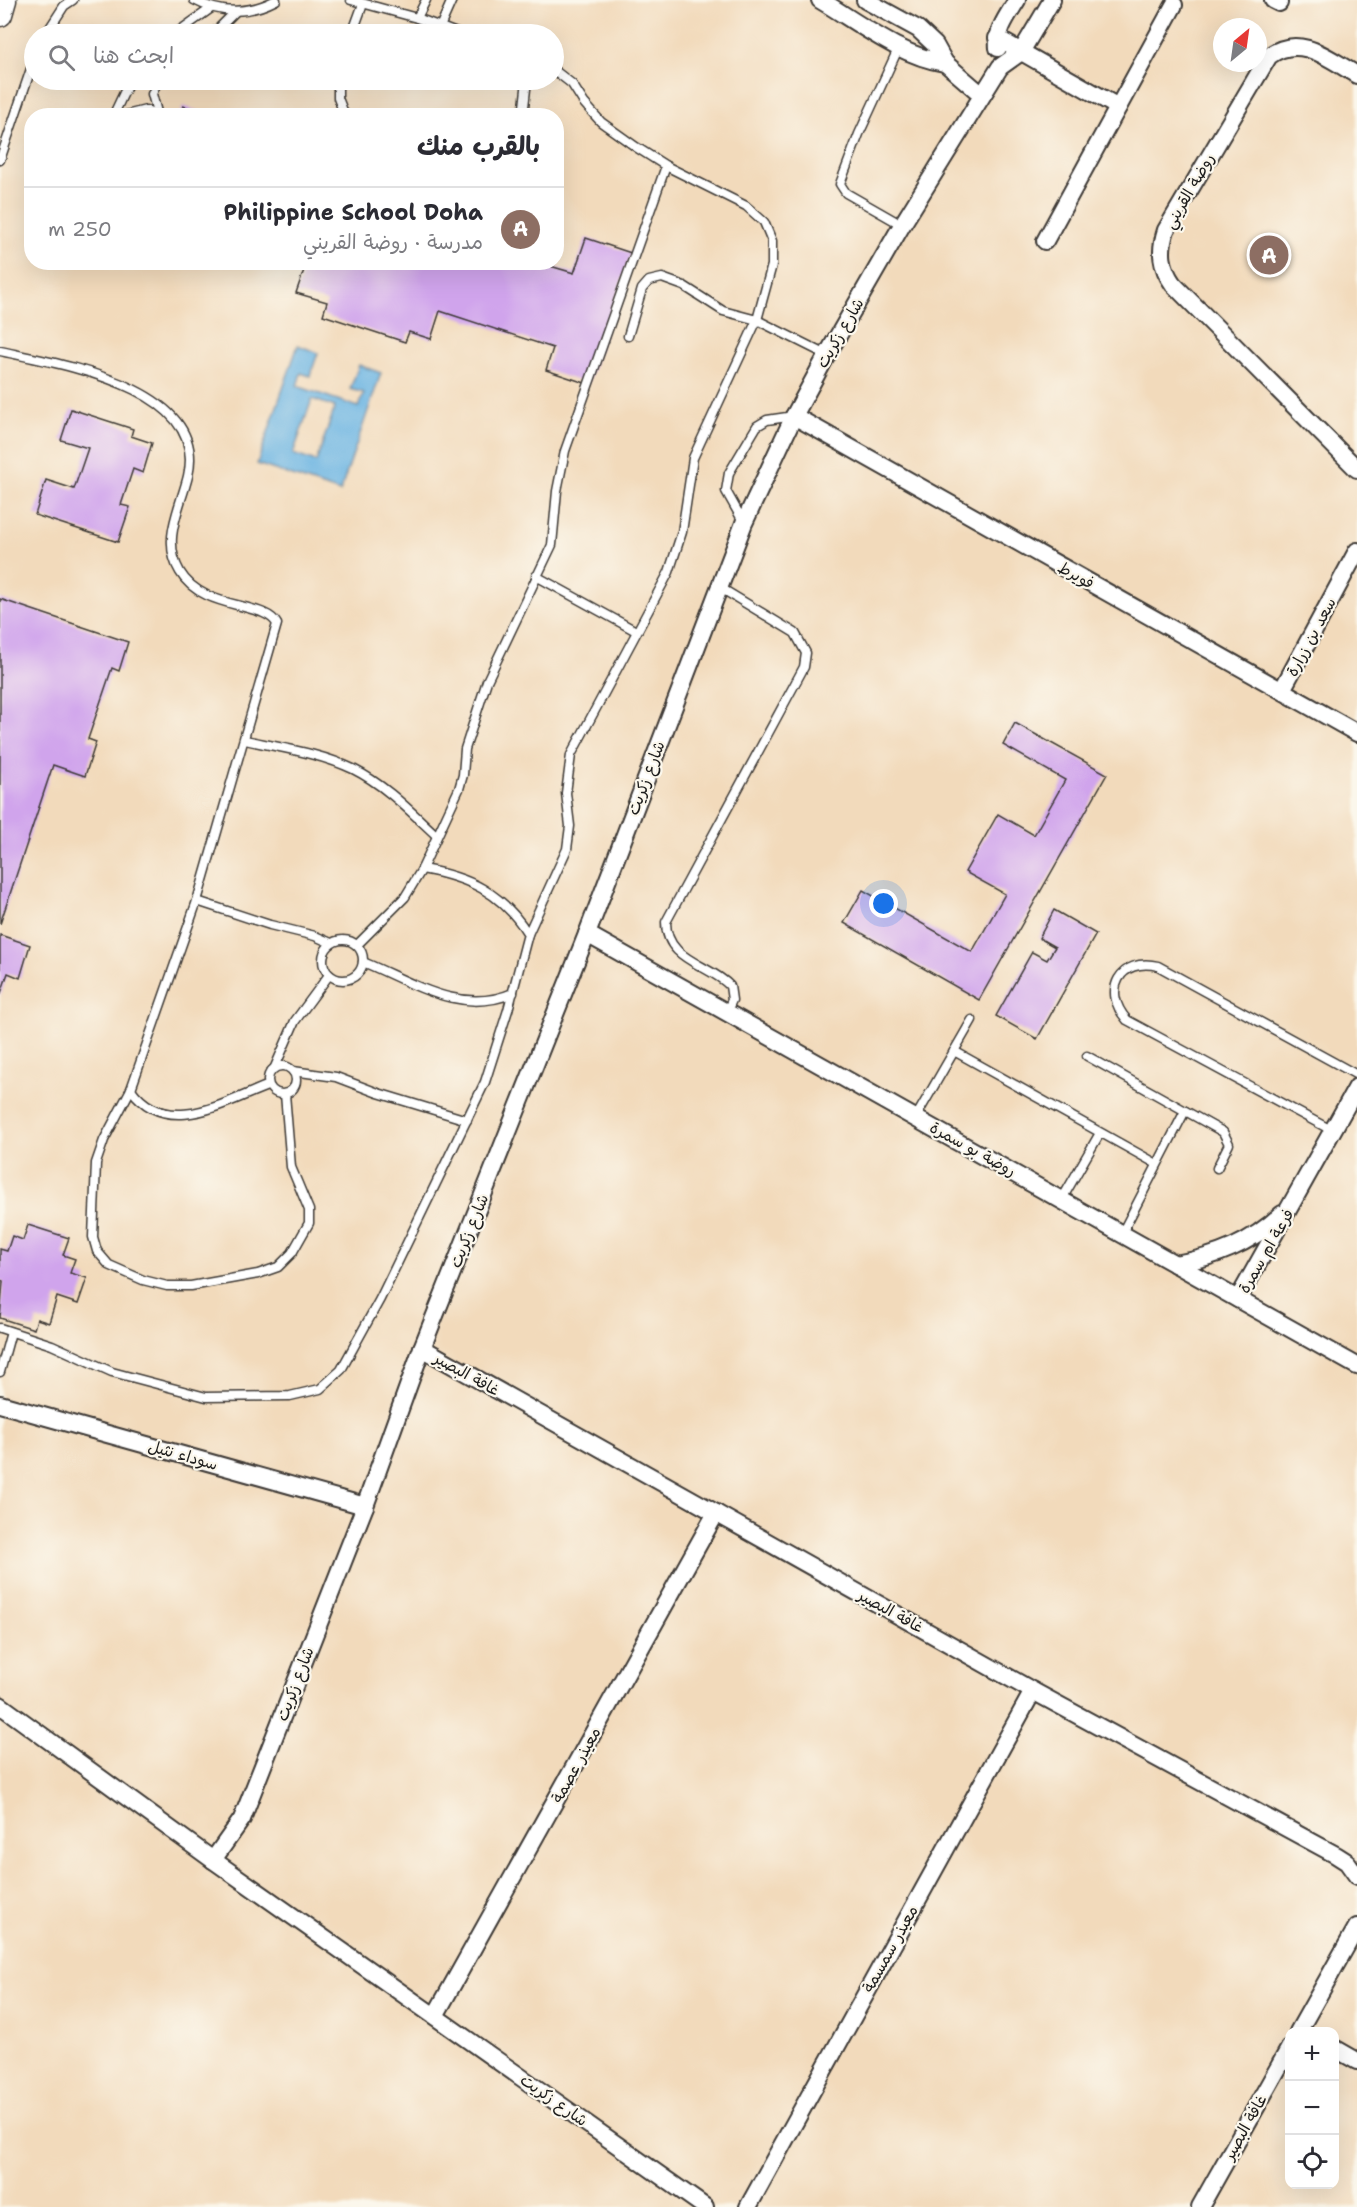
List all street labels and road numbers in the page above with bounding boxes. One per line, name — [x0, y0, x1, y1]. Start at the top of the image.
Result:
street label: روضة القريني — [1159, 149, 1223, 235]
street label: شارع زكريت — [812, 294, 869, 372]
street label: فويرط — [1054, 556, 1098, 594]
street label: سعد بن زرارة — [1281, 594, 1341, 680]
street label: شارع زكريت — [622, 738, 671, 818]
street label: روضة بو سمرة — [926, 1117, 1020, 1181]
street label: شارع زكريت — [445, 1191, 494, 1271]
street label: فرعة ام سمرة — [1233, 1205, 1300, 1298]
street label: غافة البصير — [429, 1346, 503, 1401]
street label: سوداء نثيل — [146, 1435, 220, 1475]
street label: غافة البصير — [853, 1583, 927, 1638]
street label: شارع زكريت — [271, 1644, 320, 1724]
street label: معيذر عصمة — [547, 1723, 605, 1807]
street label: معيذر سمسمة — [857, 1902, 923, 1996]
street label: شارع زكريت — [516, 2069, 592, 2132]
street label: غافة البصير — [1217, 2091, 1272, 2165]

